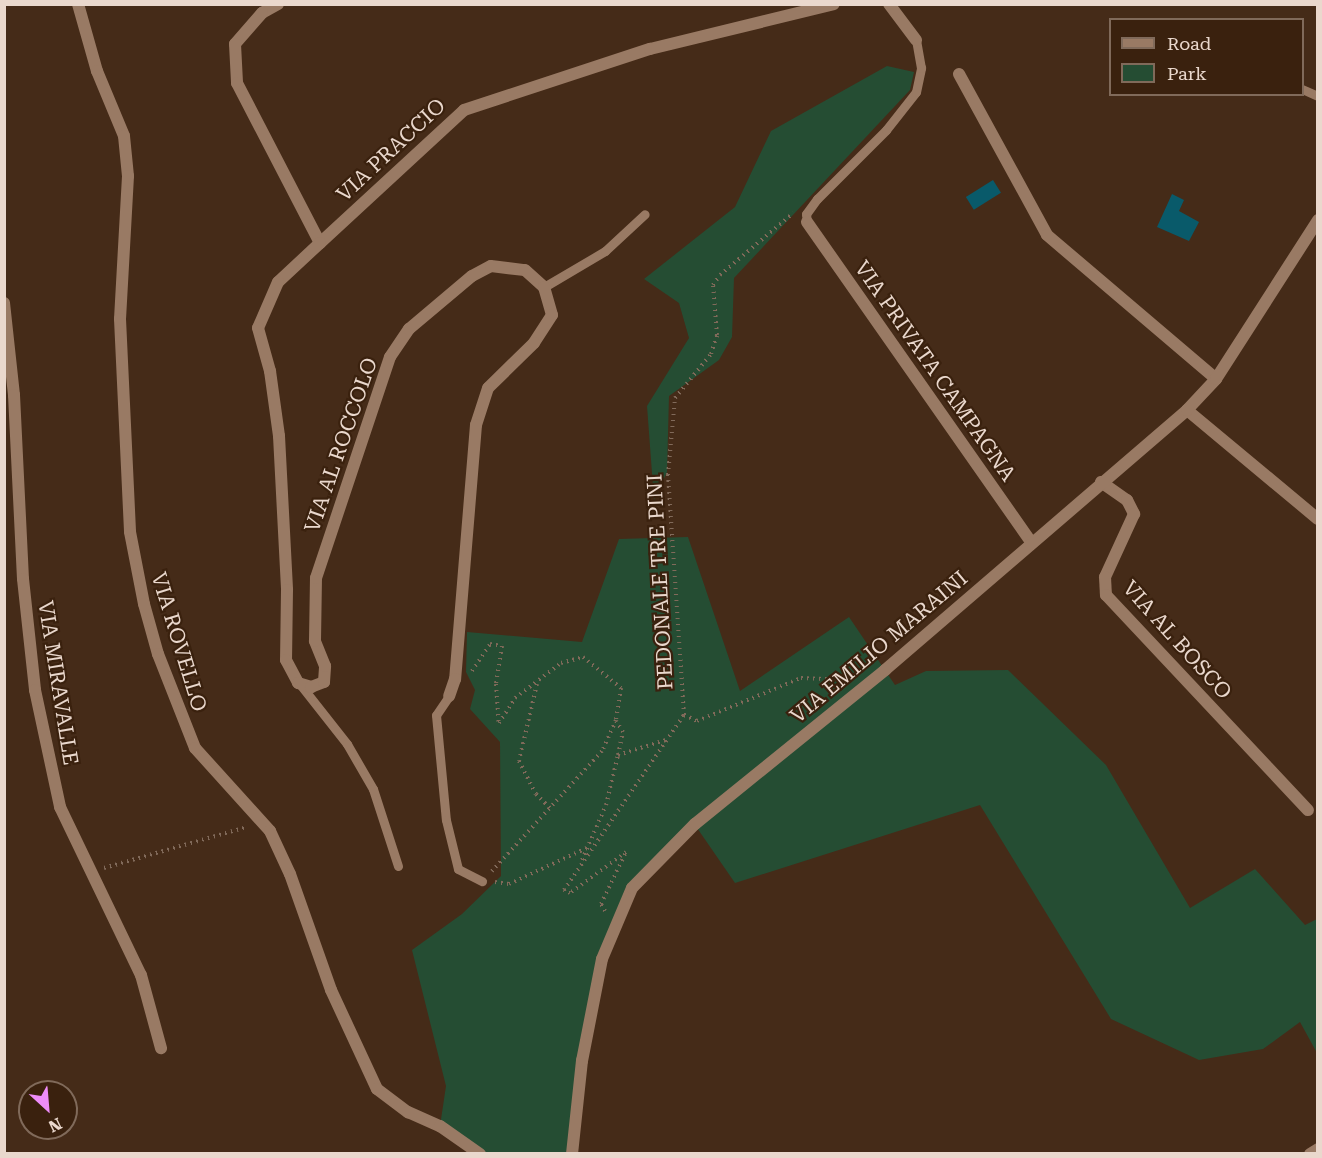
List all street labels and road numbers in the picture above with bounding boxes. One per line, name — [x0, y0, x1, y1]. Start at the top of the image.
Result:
street label: VIA PRACCIO — [331, 93, 451, 207]
street label: VIA PRIVATA CAMPAGNA — [849, 256, 1021, 486]
street label: VIA AL ROCCOLO — [299, 354, 383, 536]
street label: PEDONALE TRE PINI — [642, 473, 678, 691]
street label: VIA EMILIO MARAINI — [785, 566, 973, 728]
street label: VIA ROVELLO — [146, 569, 212, 715]
street label: VIA AL BOSCO — [1117, 576, 1237, 704]
street label: VIA MIRAVALLE — [33, 599, 83, 767]

